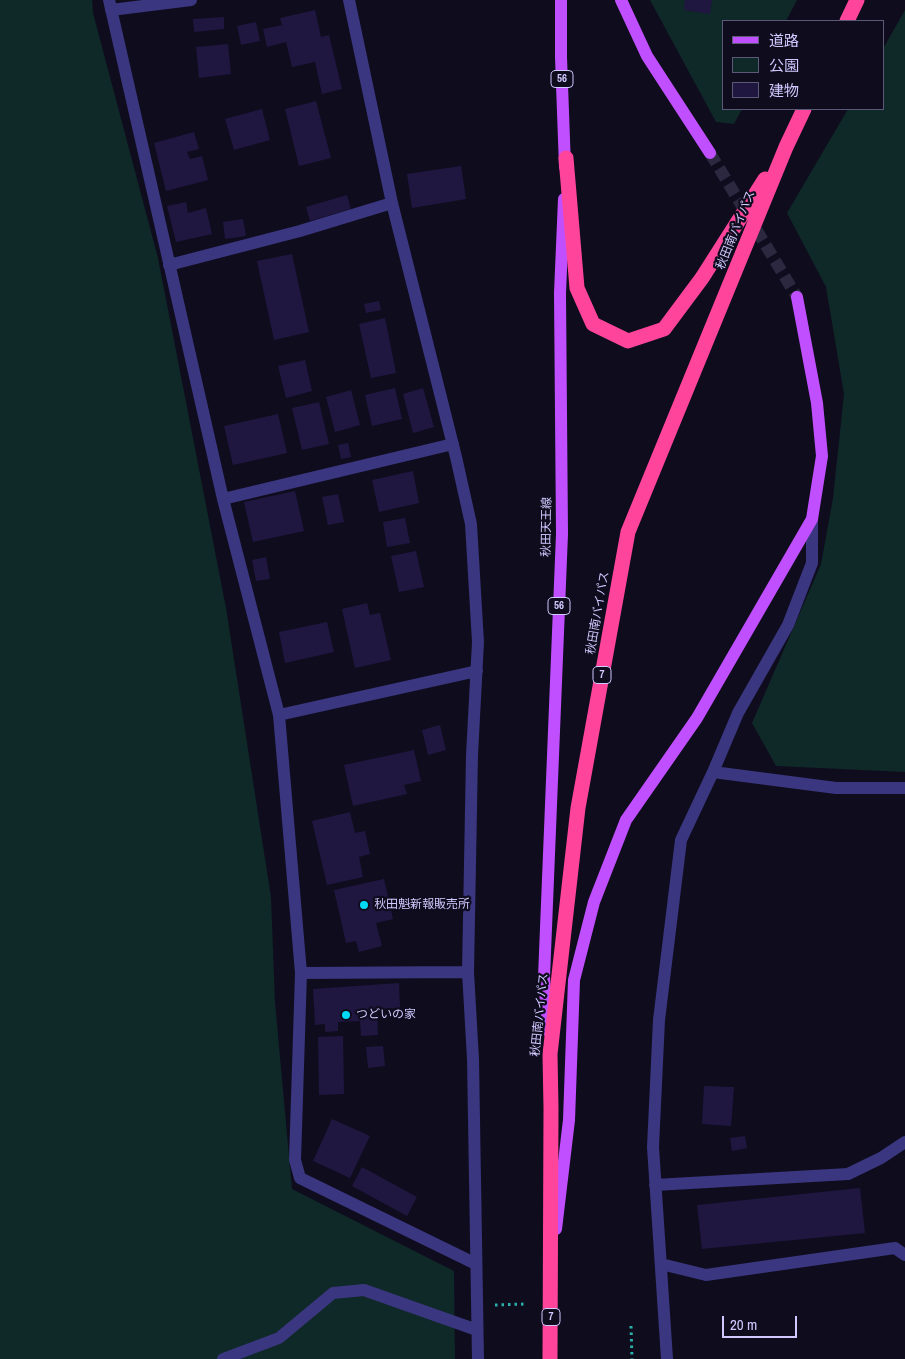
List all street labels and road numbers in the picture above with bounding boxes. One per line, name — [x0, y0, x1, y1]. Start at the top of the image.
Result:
road number: 56 — [551, 70, 573, 88]
street label: 秋田南バイパス — [714, 188, 758, 272]
street label: 秋田天王線 — [539, 497, 555, 557]
street label: 秋田南バイパス — [584, 570, 612, 656]
road number: 56 — [548, 598, 570, 614]
road number: 7 — [593, 666, 611, 684]
street label: 秋田南バイパス — [528, 972, 552, 1058]
road number: 7 — [542, 1308, 560, 1325]

